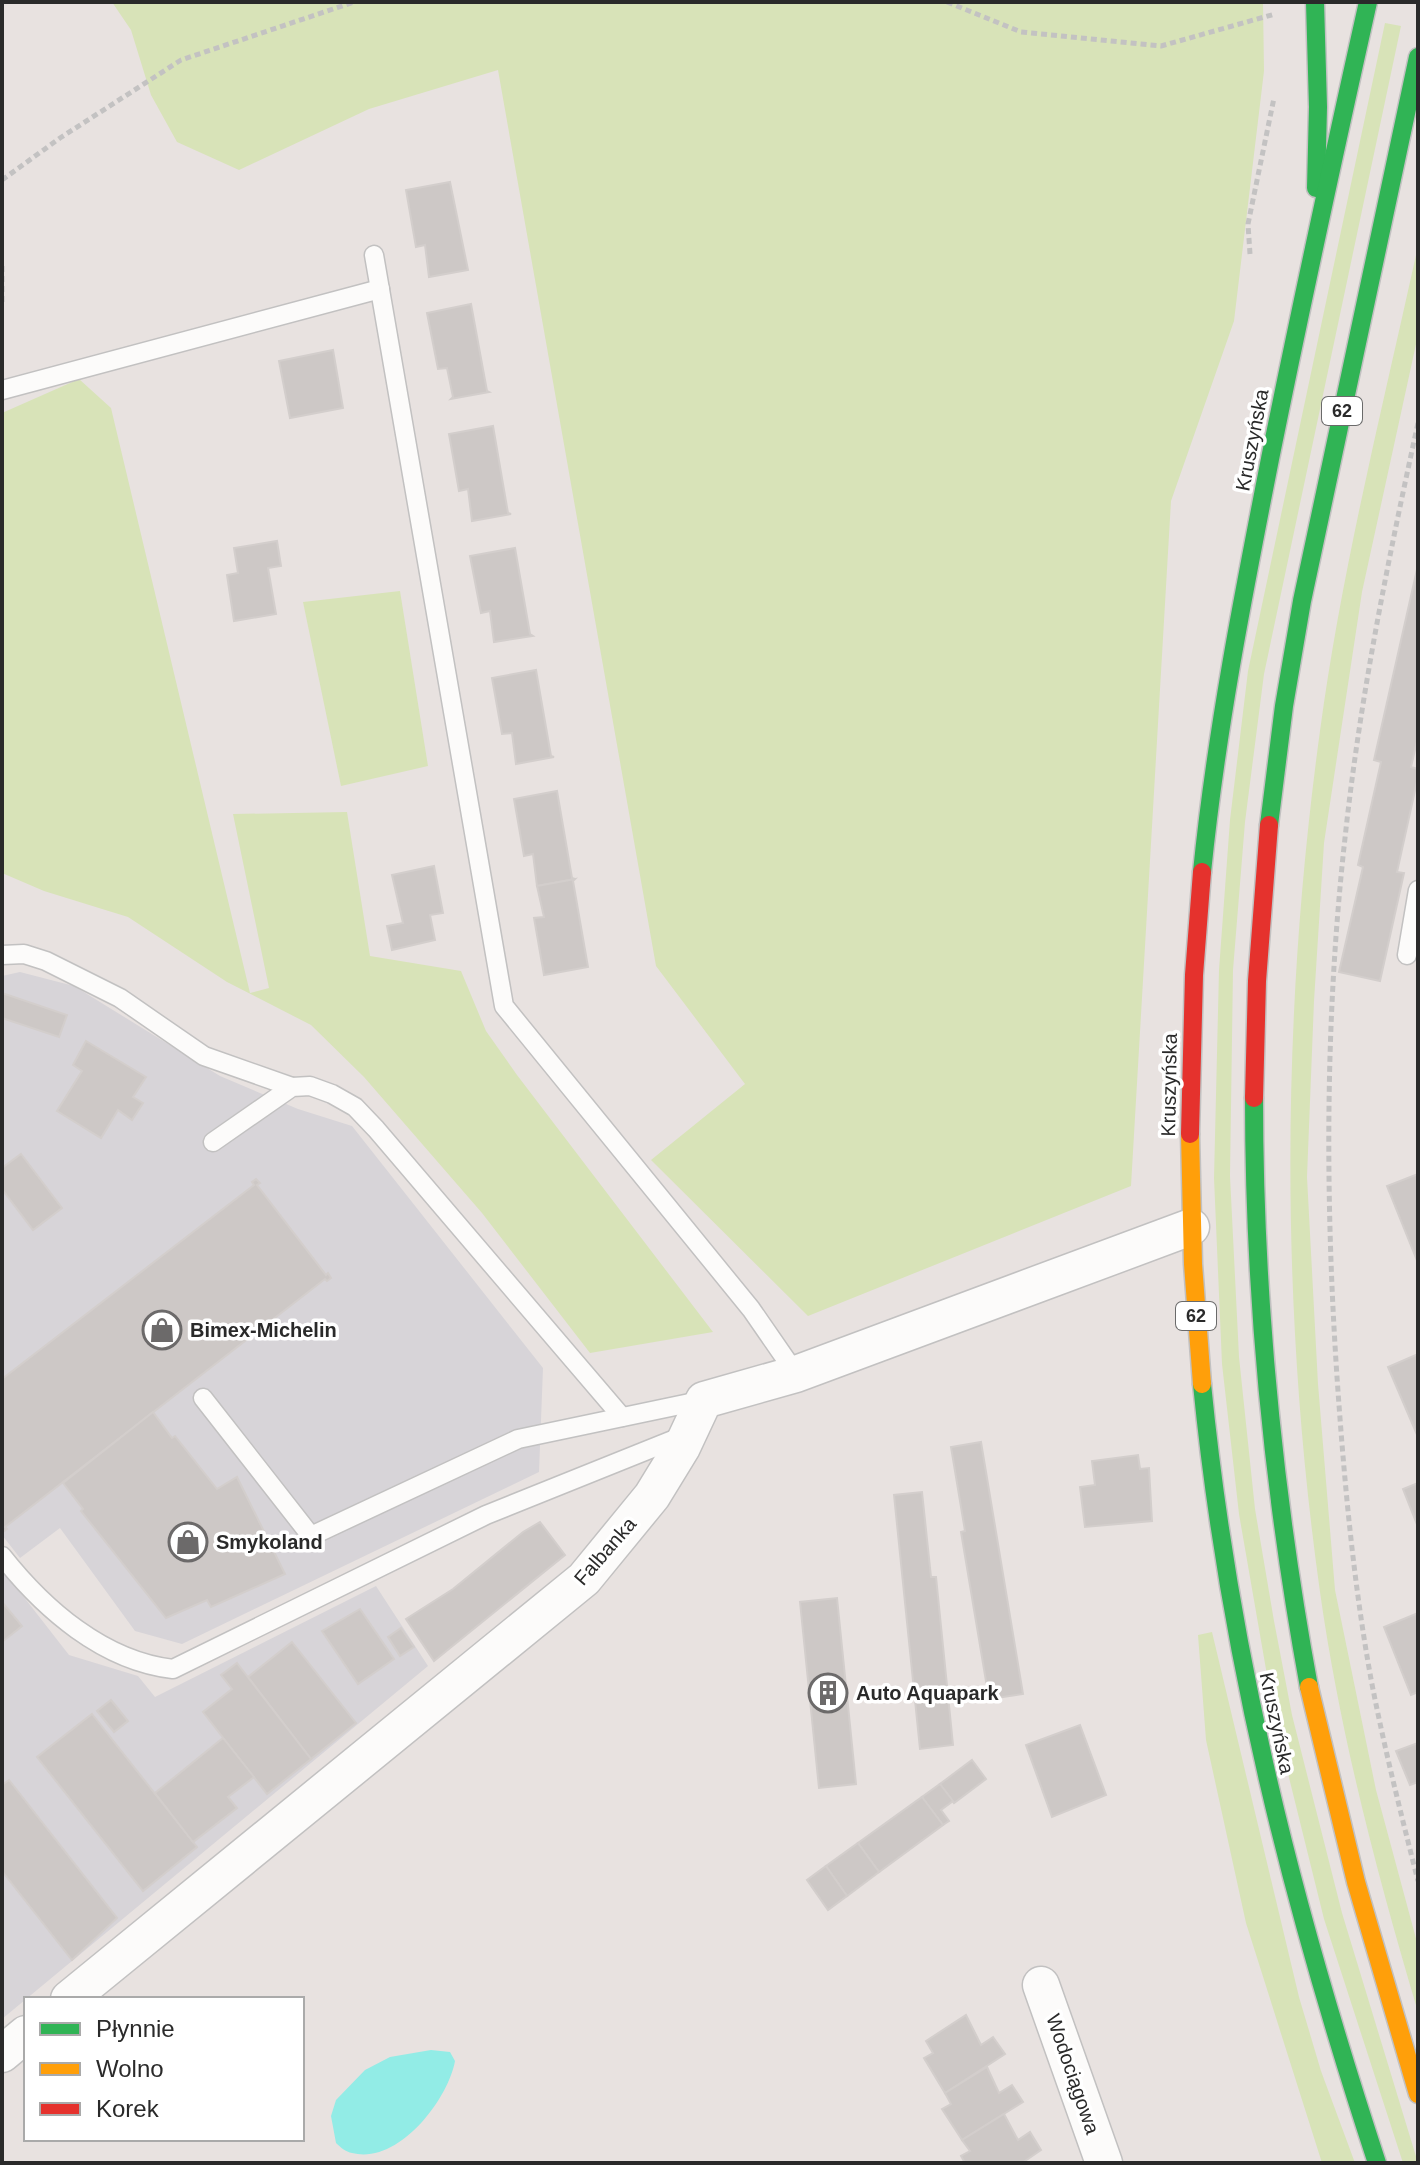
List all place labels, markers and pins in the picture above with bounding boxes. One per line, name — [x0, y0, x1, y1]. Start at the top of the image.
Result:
shop icon: Bimex-Michelin — [141, 1309, 183, 1351]
place label: Bimex-Michelin — [190, 1319, 337, 1341]
shop icon: Smykoland — [167, 1521, 209, 1563]
place label: Smykoland — [216, 1531, 323, 1553]
building icon: Auto Aquapark — [807, 1672, 849, 1714]
place label: Auto Aquapark — [856, 1682, 999, 1704]

